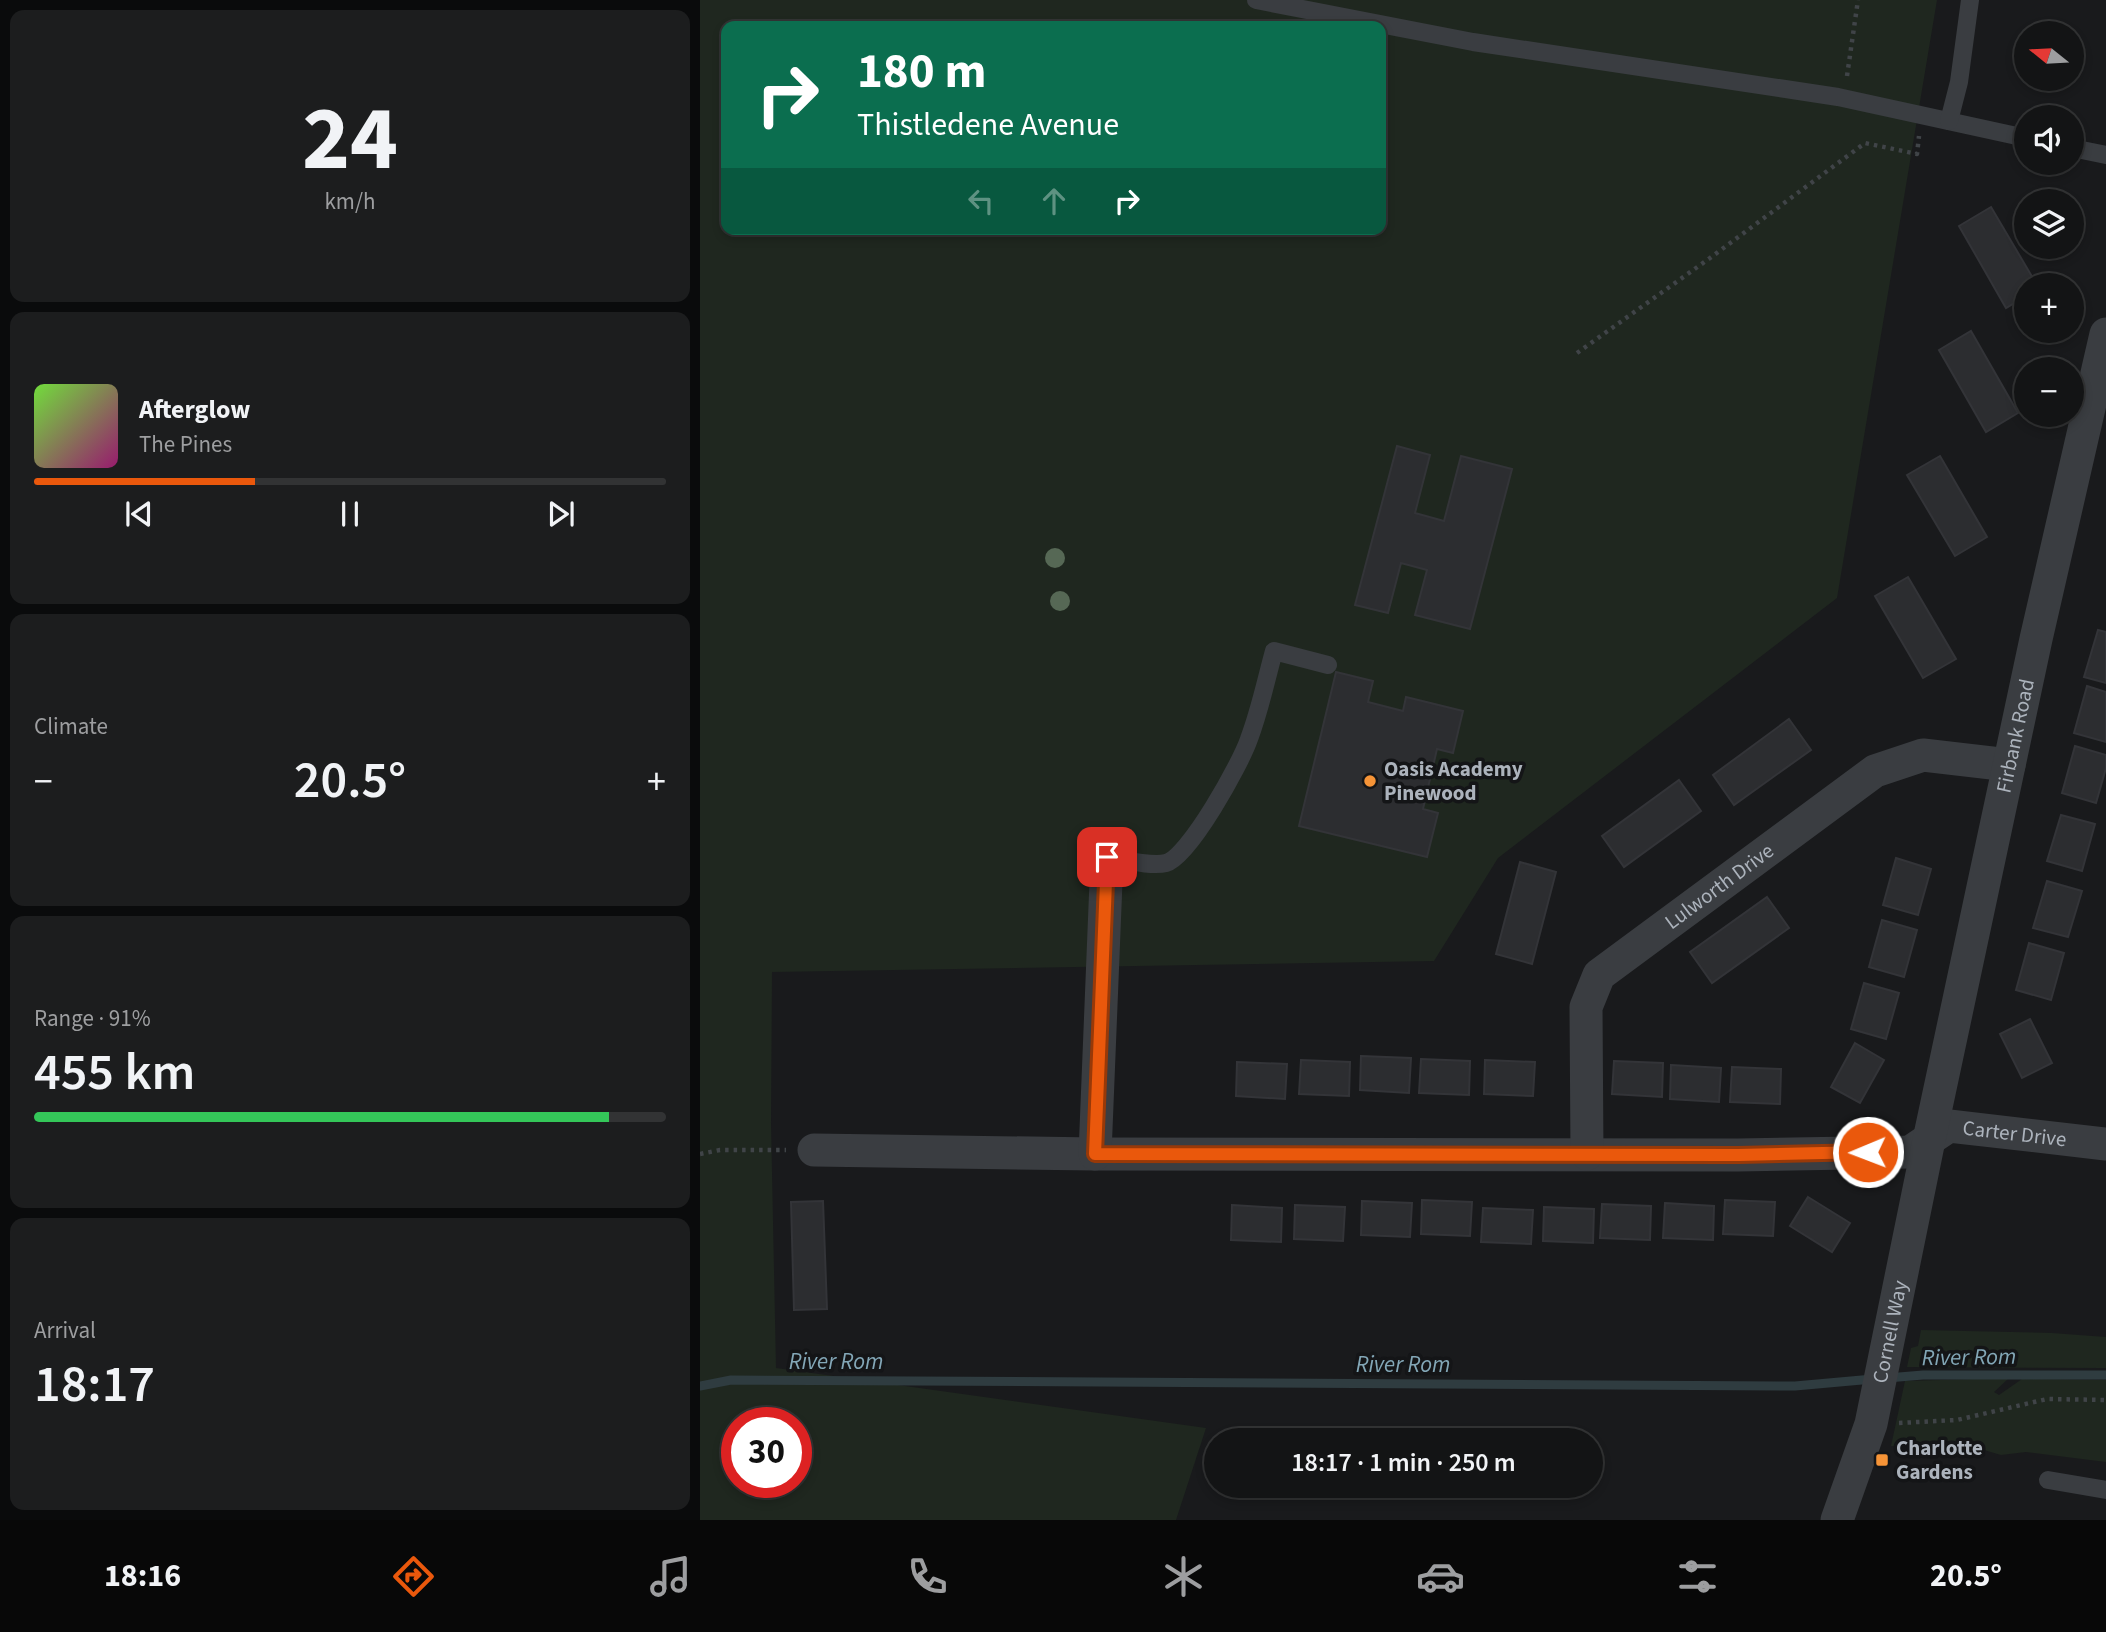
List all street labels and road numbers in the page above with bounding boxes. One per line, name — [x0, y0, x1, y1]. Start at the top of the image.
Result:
street label: Firbank Road — [1989, 676, 2042, 796]
street label: Lulworth Drive — [1658, 836, 1780, 937]
street label: Carter Drive — [1961, 1113, 2068, 1154]
street label: Cornell Way — [1865, 1278, 1915, 1386]

